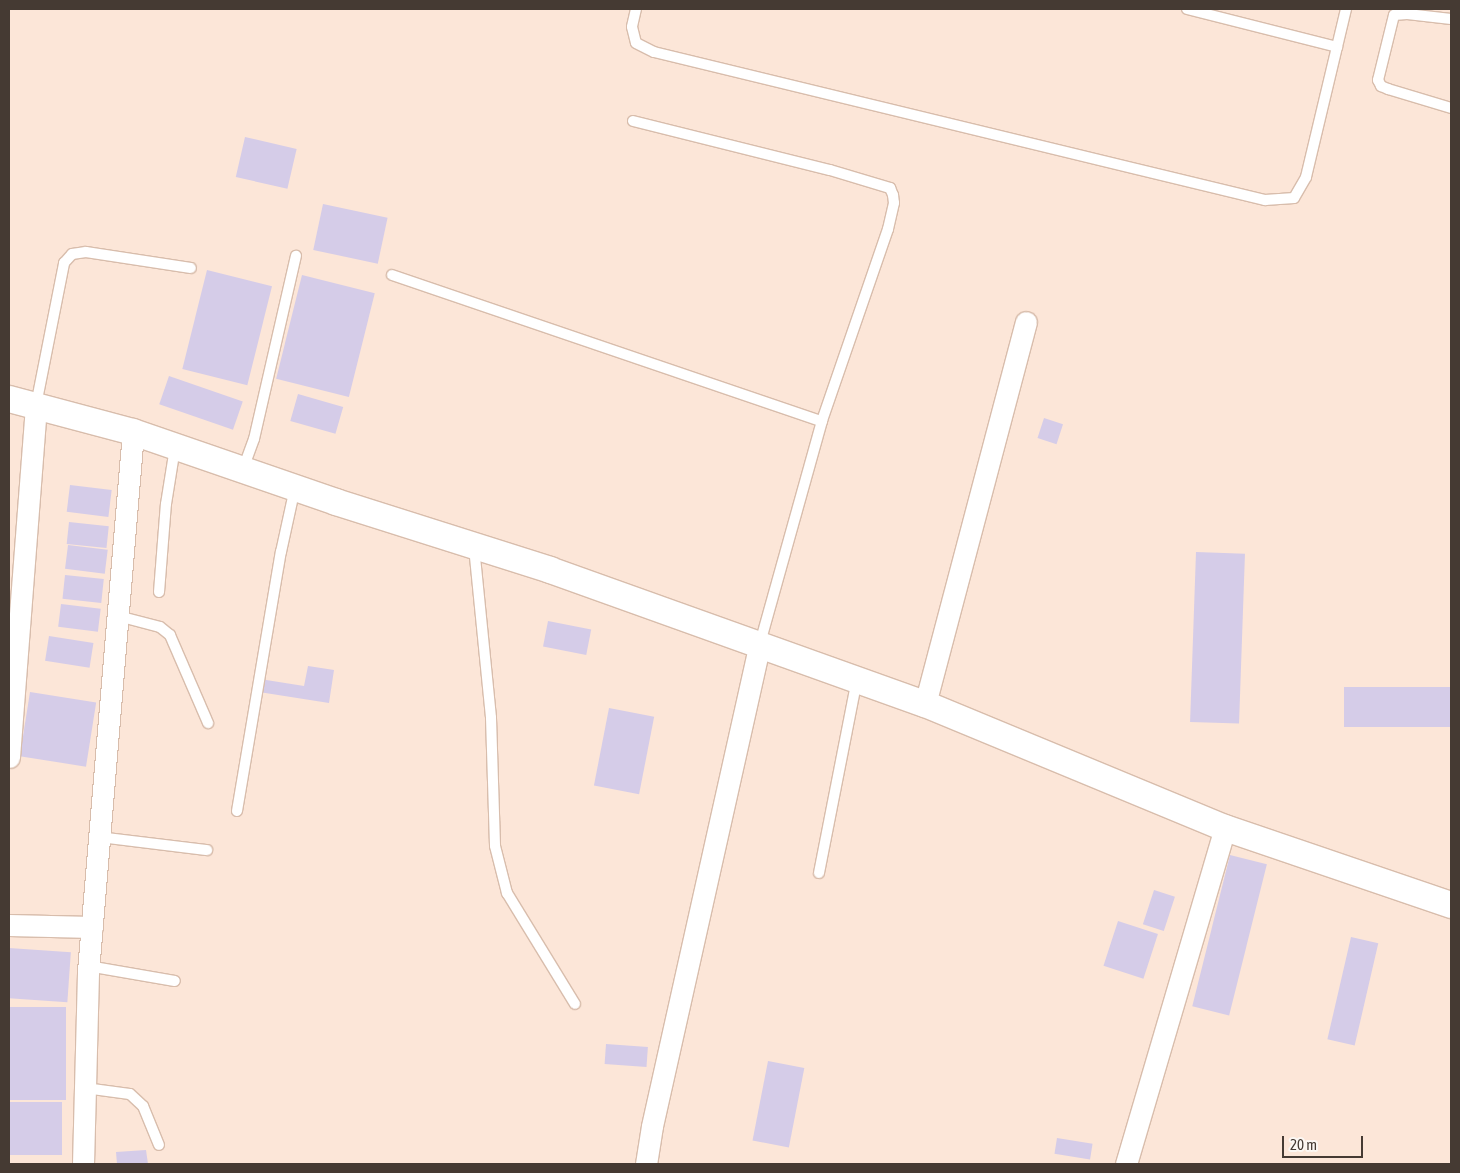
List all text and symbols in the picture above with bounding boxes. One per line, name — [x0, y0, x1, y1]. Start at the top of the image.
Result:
scale bar — [1285, 1126, 1366, 1158]
text: 20 m — [1290, 1136, 1317, 1153]

